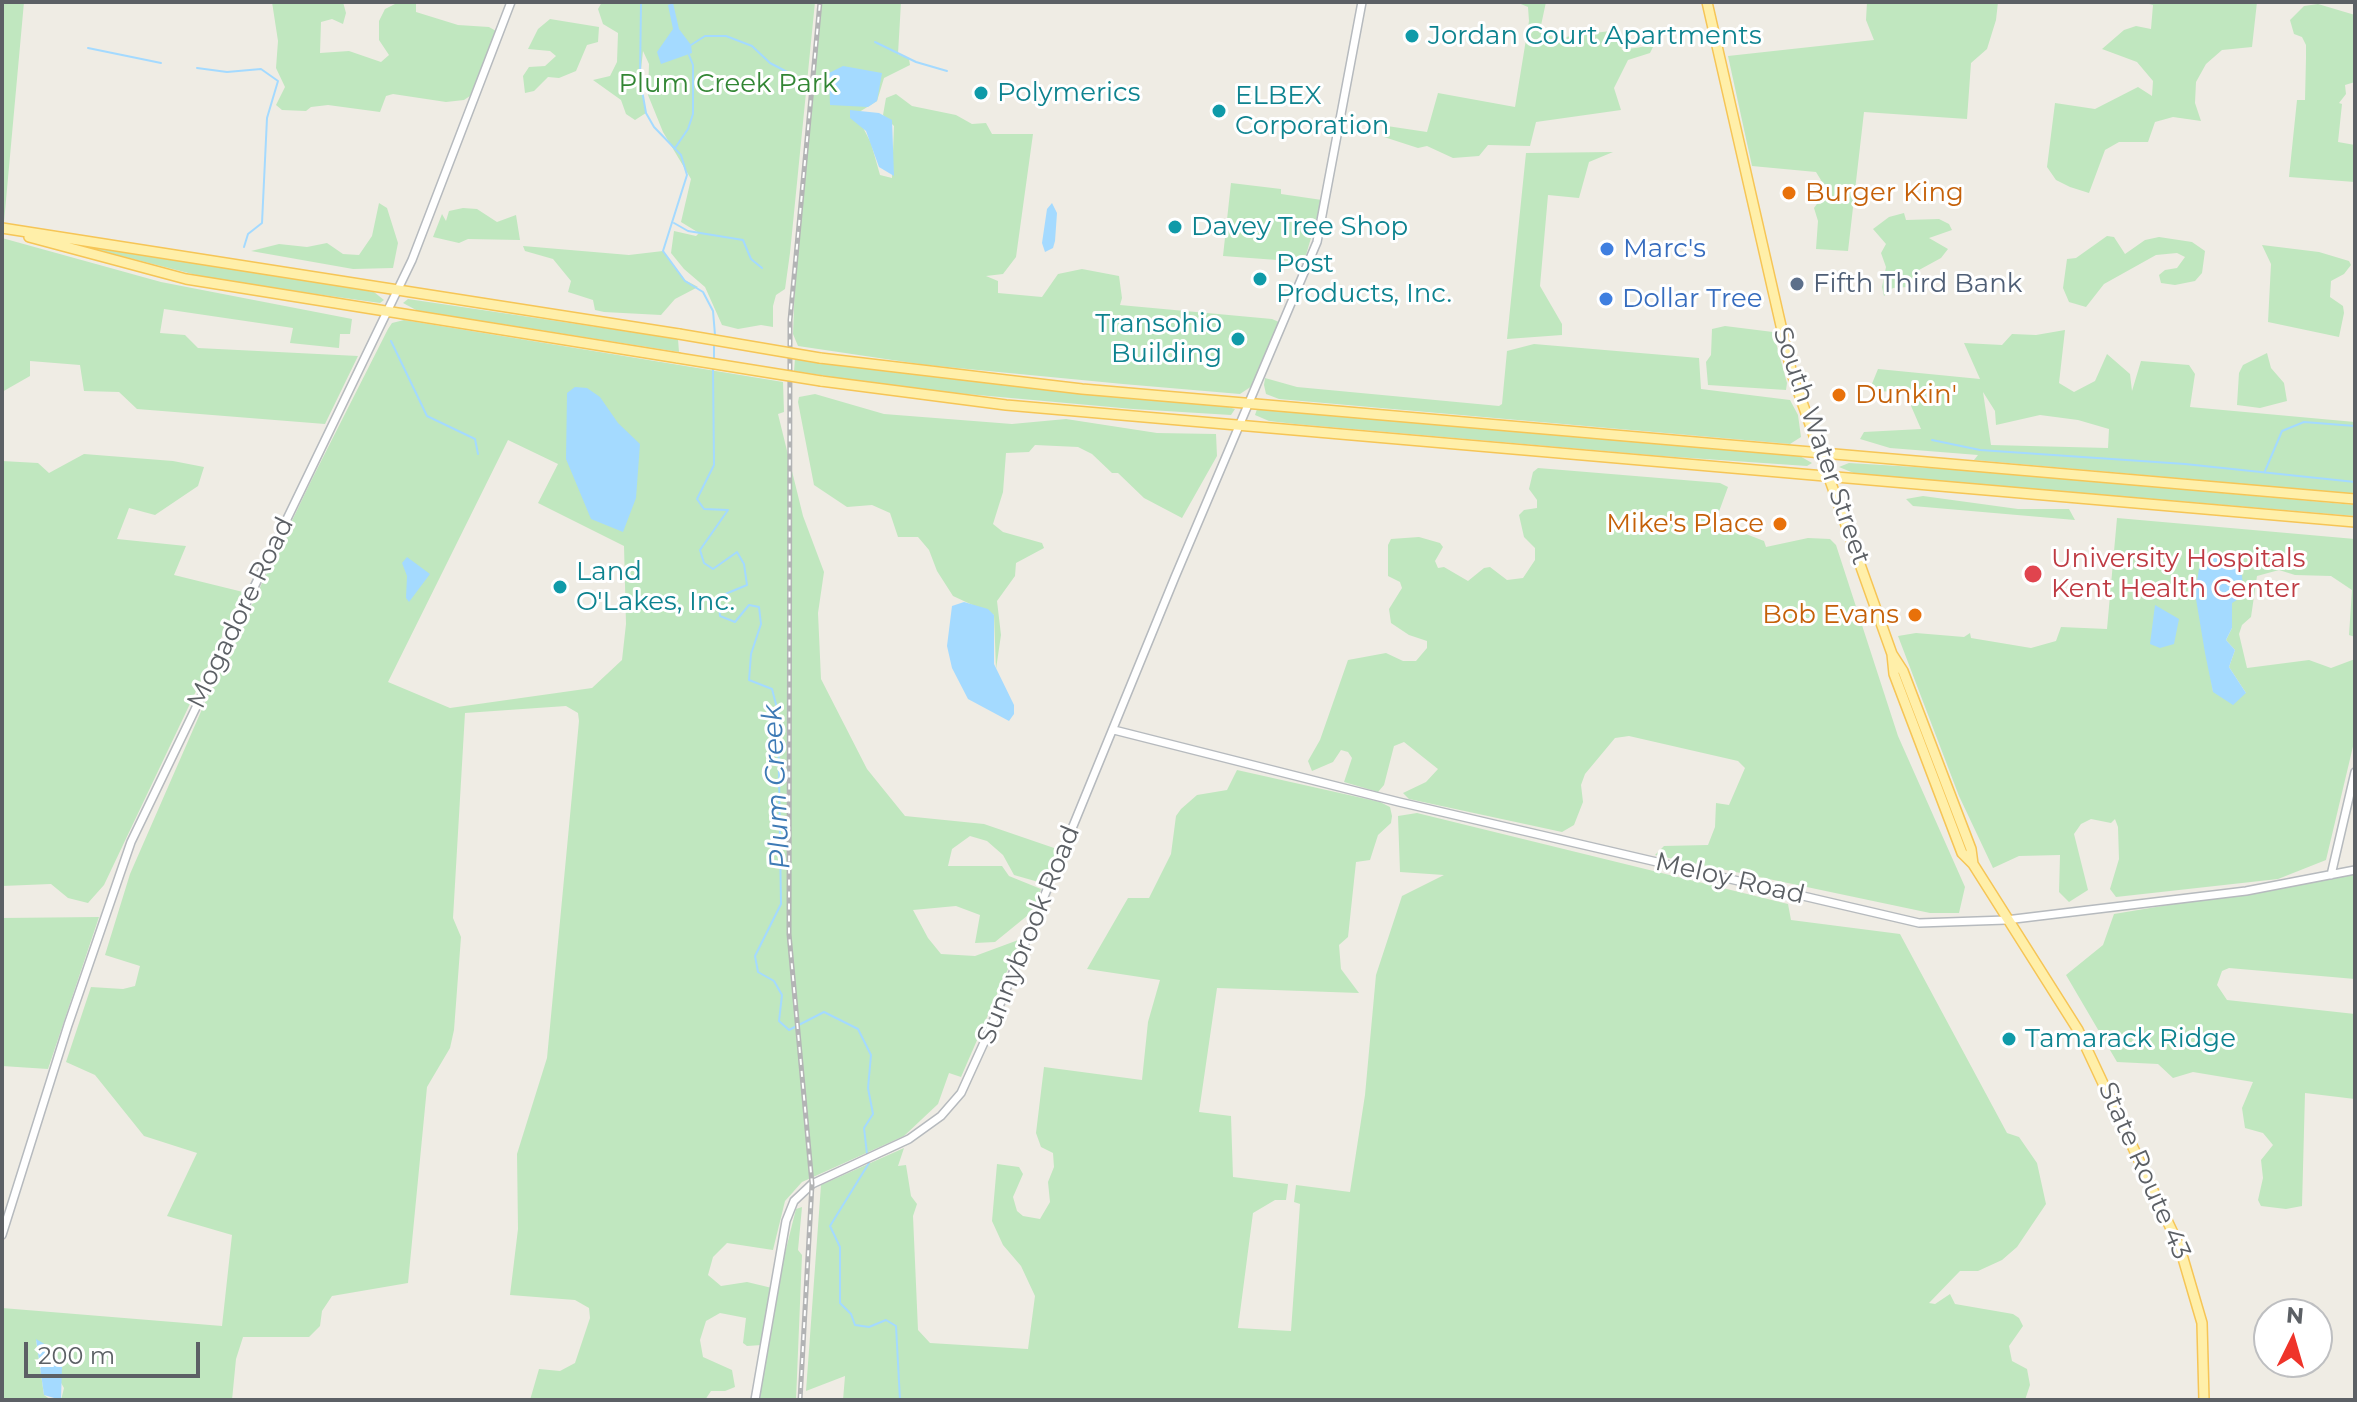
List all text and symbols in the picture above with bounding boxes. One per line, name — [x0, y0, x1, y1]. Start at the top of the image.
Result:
place label: Jordan Court Apartments — [1428, 20, 1762, 52]
marker: Jordan Court Apartments — [1403, 27, 1421, 45]
park label: Plum Creek Park — [618, 68, 838, 100]
place label: Polymerics — [997, 77, 1140, 109]
place label: ELBEX Corporation — [1235, 80, 1389, 142]
marker: Polymerics — [972, 84, 990, 102]
marker: ELBEX Corporation — [1210, 102, 1228, 120]
place label: Burger King — [1805, 177, 1964, 209]
marker: Burger King — [1780, 184, 1798, 202]
place label: Davey Tree Shop — [1191, 211, 1408, 243]
marker: Davey Tree Shop — [1166, 218, 1184, 236]
place label: Marc's — [1623, 233, 1706, 265]
marker: Marc's — [1598, 240, 1616, 258]
place label: Post Products, Inc. — [1276, 248, 1452, 310]
place label: Fifth Third Bank — [1813, 268, 2022, 300]
marker: Post Products, Inc. — [1251, 270, 1269, 288]
marker: Fifth Third Bank — [1788, 275, 1806, 293]
place label: Dollar Tree — [1622, 283, 1762, 315]
marker: Dollar Tree — [1597, 290, 1615, 308]
place label: Transohio Building — [1095, 308, 1222, 370]
street label: South Water Street — [1766, 323, 1876, 569]
marker: Transohio Building — [1229, 330, 1247, 348]
place label: Dunkin' — [1855, 379, 1957, 411]
marker: Dunkin' — [1830, 386, 1848, 404]
place label: Mike's Place — [1606, 508, 1764, 540]
street label: Mogadore Road — [181, 512, 301, 714]
marker: Mike's Place — [1771, 515, 1789, 533]
place label: University Hospitals Kent Health Center — [2051, 543, 2306, 604]
place label: Land O'Lakes, Inc. — [576, 556, 735, 618]
marker: University Hospitals Kent Health Center — [2022, 563, 2044, 585]
marker: Land O'Lakes, Inc. — [551, 578, 569, 596]
place label: Bob Evans — [1762, 599, 1899, 631]
marker: Bob Evans — [1906, 606, 1924, 624]
water label: Plum Creek — [756, 704, 798, 870]
street label: Sunnybrook Road — [971, 821, 1087, 1049]
street label: Meloy Road — [1652, 847, 1808, 911]
place label: Tamarack Ridge — [2025, 1023, 2236, 1055]
marker: Tamarack Ridge — [2000, 1030, 2018, 1048]
street label: State Route 43 — [2091, 1078, 2197, 1264]
north arrow — [2253, 1298, 2333, 1378]
text: N — [2285, 1301, 2305, 1330]
scale bar — [28, 1326, 204, 1376]
text: 200 m — [38, 1341, 115, 1370]

